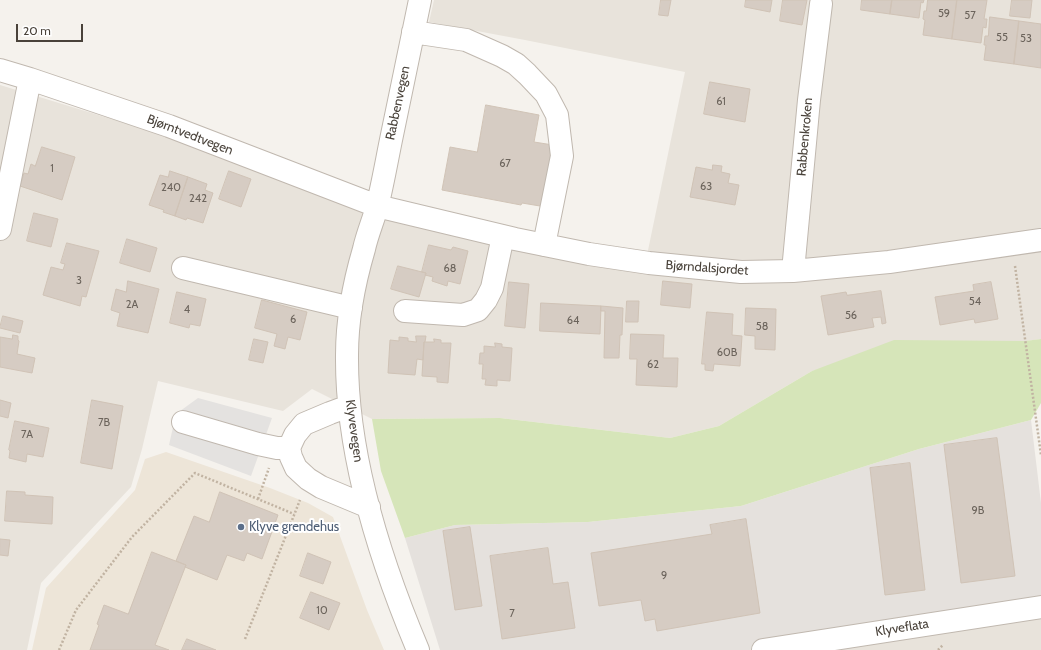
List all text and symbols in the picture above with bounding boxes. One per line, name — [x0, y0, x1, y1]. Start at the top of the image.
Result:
house number: 59 — [938, 7, 950, 21]
house number: 57 — [964, 9, 976, 23]
scale bar — [18, 16, 85, 42]
text: 20 m — [23, 23, 51, 38]
house number: 55 — [996, 31, 1008, 45]
house number: 53 — [1020, 32, 1032, 46]
street label: Rabbenvegen — [383, 64, 413, 142]
house number: 61 — [716, 95, 726, 109]
street label: Rabbenkroken — [794, 97, 816, 177]
street label: Bjørntvedtvegen — [145, 111, 235, 159]
house number: 67 — [499, 157, 511, 171]
house number: 1 — [50, 162, 54, 176]
house number: 63 — [700, 180, 712, 194]
house number: 240 — [161, 181, 181, 195]
house number: 242 — [189, 192, 207, 206]
street label: Bjørndalsjordet — [665, 257, 749, 279]
house number: 68 — [444, 262, 456, 276]
house number: 3 — [76, 274, 82, 288]
house number: 54 — [969, 295, 981, 309]
house number: 2A — [126, 298, 138, 312]
house number: 4 — [184, 303, 190, 317]
house number: 56 — [845, 309, 857, 323]
house number: 6 — [290, 313, 296, 327]
house number: 64 — [567, 314, 579, 328]
house number: 58 — [756, 320, 768, 334]
house number: 60B — [717, 346, 737, 360]
house number: 62 — [647, 358, 659, 372]
street label: Klyvevegen — [342, 399, 366, 463]
house number: 7B — [98, 416, 110, 430]
house number: 7A — [21, 428, 33, 442]
house number: 9B — [972, 504, 984, 518]
place label: Klyve grendehus — [249, 519, 339, 535]
marker: Klyve grendehus — [236, 522, 246, 532]
house number: 9 — [661, 569, 667, 583]
house number: 10 — [316, 604, 328, 618]
house number: 7 — [509, 607, 515, 621]
street label: Klyveflata — [874, 616, 930, 640]

